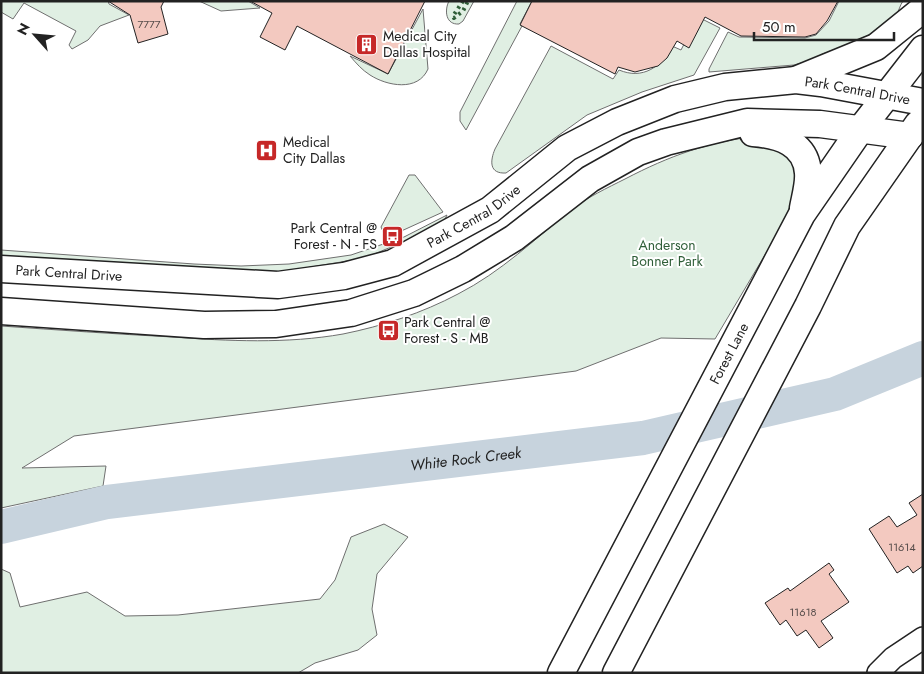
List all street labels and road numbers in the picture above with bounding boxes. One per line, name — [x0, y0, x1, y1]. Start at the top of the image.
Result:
street label: Park Central Drive — [804, 71, 912, 109]
street label: Park Central Drive — [423, 180, 524, 253]
street label: Park Central Drive — [15, 260, 123, 286]
street label: Forest Lane — [704, 319, 753, 388]

